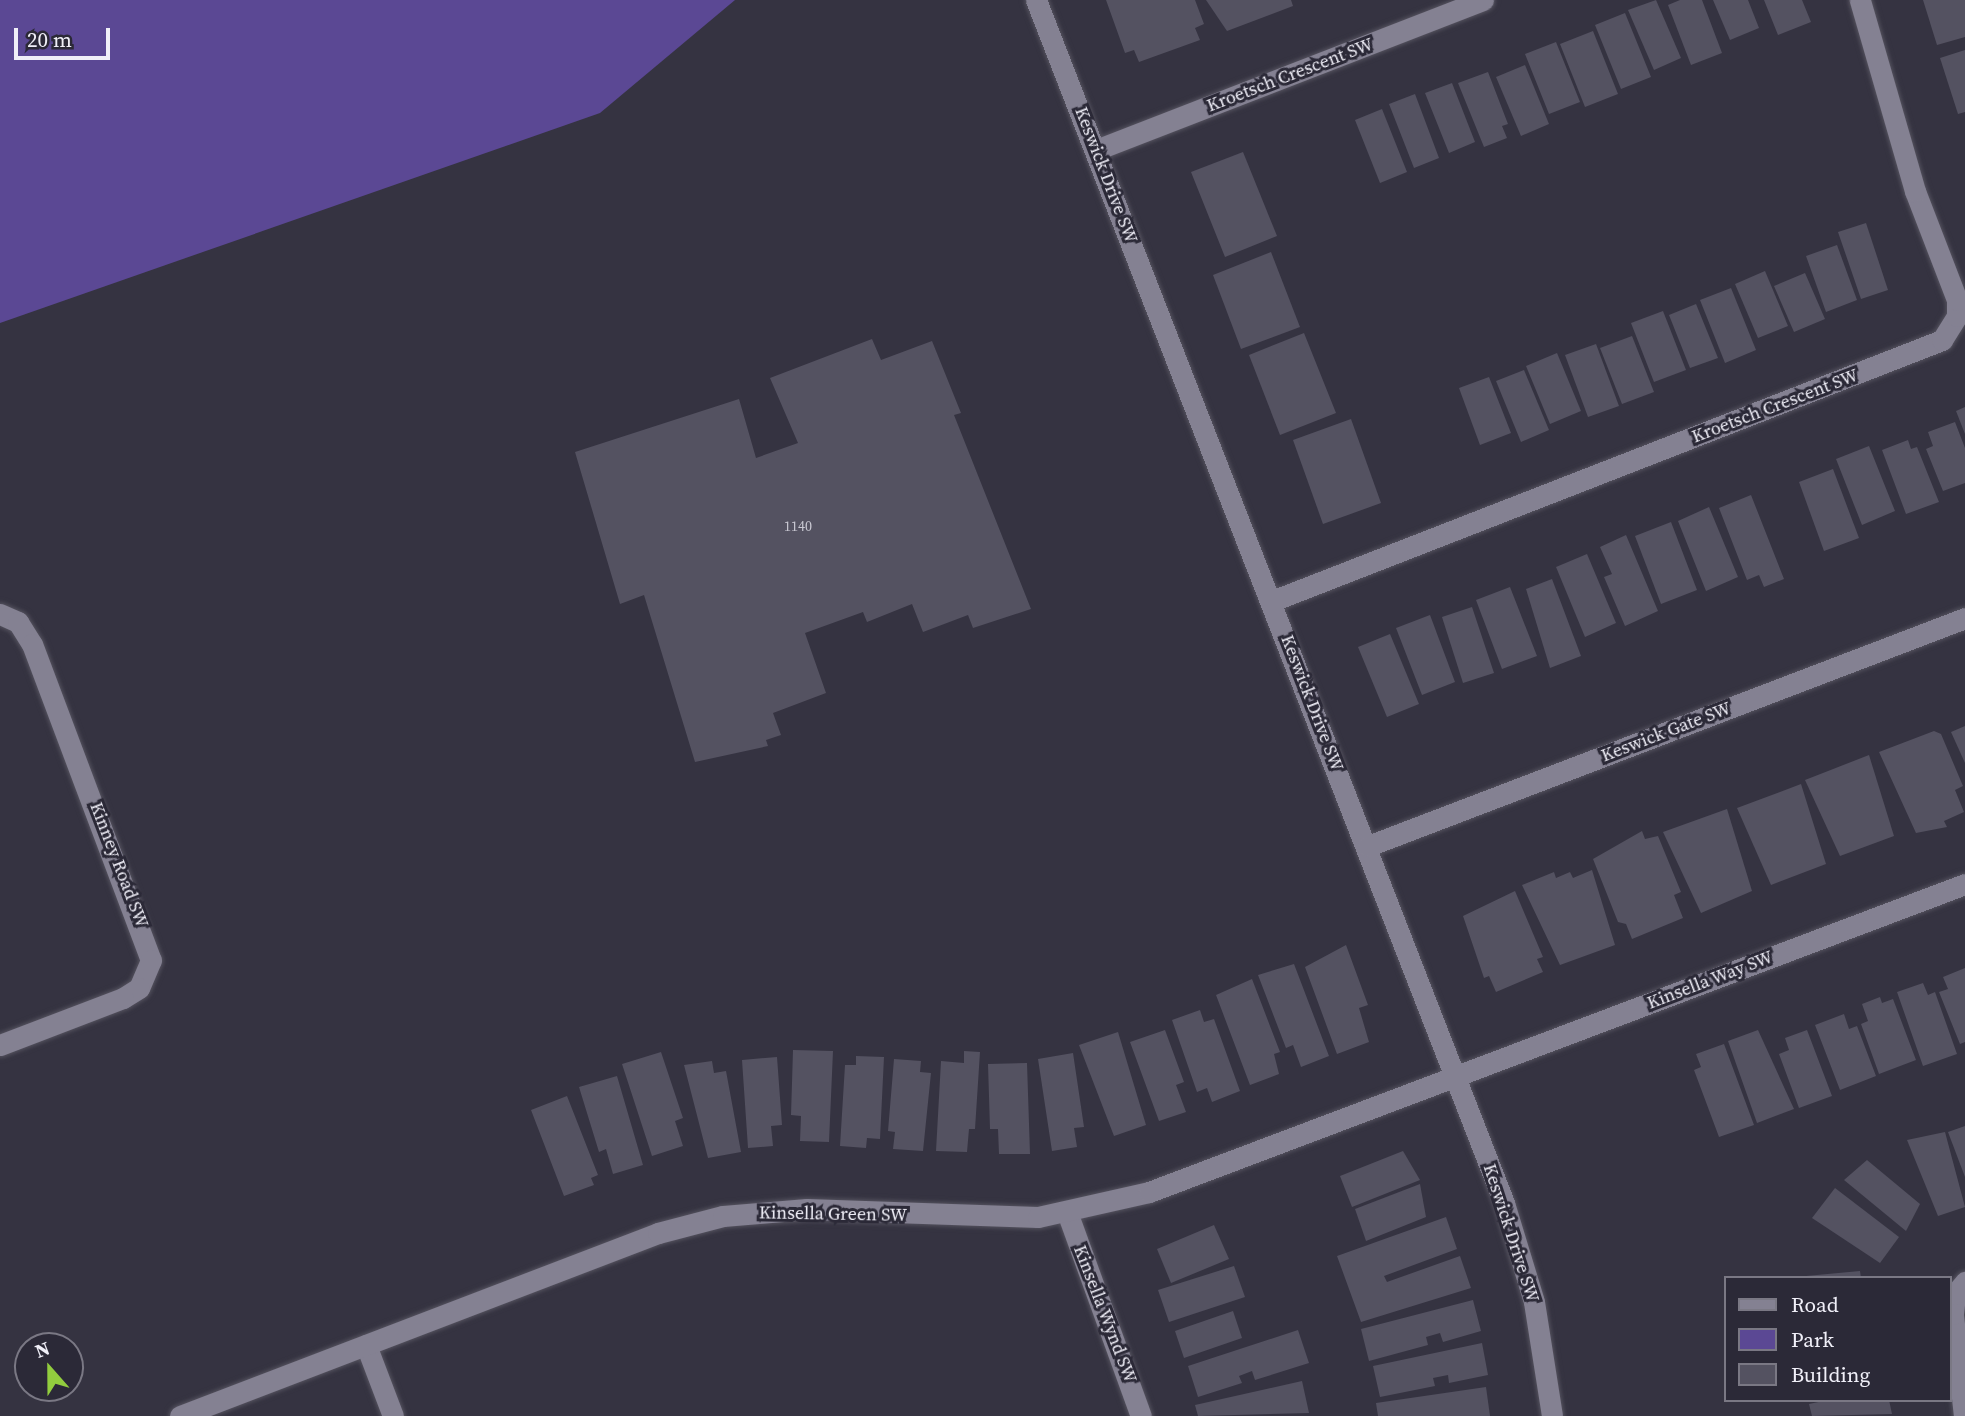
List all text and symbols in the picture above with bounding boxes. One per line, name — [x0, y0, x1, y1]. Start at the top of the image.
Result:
scale bar — [18, 14, 114, 58]
text: 20 m — [27, 25, 72, 54]
street label: Kroetsch Crescent SW — [1204, 33, 1376, 117]
street label: Keswick Drive SW — [1070, 104, 1142, 246]
street label: Kroetsch Crescent SW — [1689, 364, 1861, 448]
house number: 1140 — [784, 518, 812, 534]
street label: Keswick Drive SW — [1276, 632, 1348, 774]
street label: Keswick Gate SW — [1598, 697, 1734, 767]
street label: Kinney Road SW — [85, 799, 153, 931]
street label: Kinsella Way SW — [1644, 946, 1776, 1014]
street label: Keswick Drive SW — [1478, 1161, 1544, 1305]
street label: Kinsella Green SW — [759, 1202, 907, 1226]
street label: Kinsella Wynd SW — [1069, 1242, 1141, 1386]
legend — [1724, 1276, 1951, 1402]
text: Road — [1791, 1290, 1839, 1319]
text: Park — [1791, 1325, 1834, 1354]
north arrow — [14, 1332, 84, 1402]
text: N — [31, 1335, 53, 1364]
text: Building — [1791, 1360, 1870, 1389]

